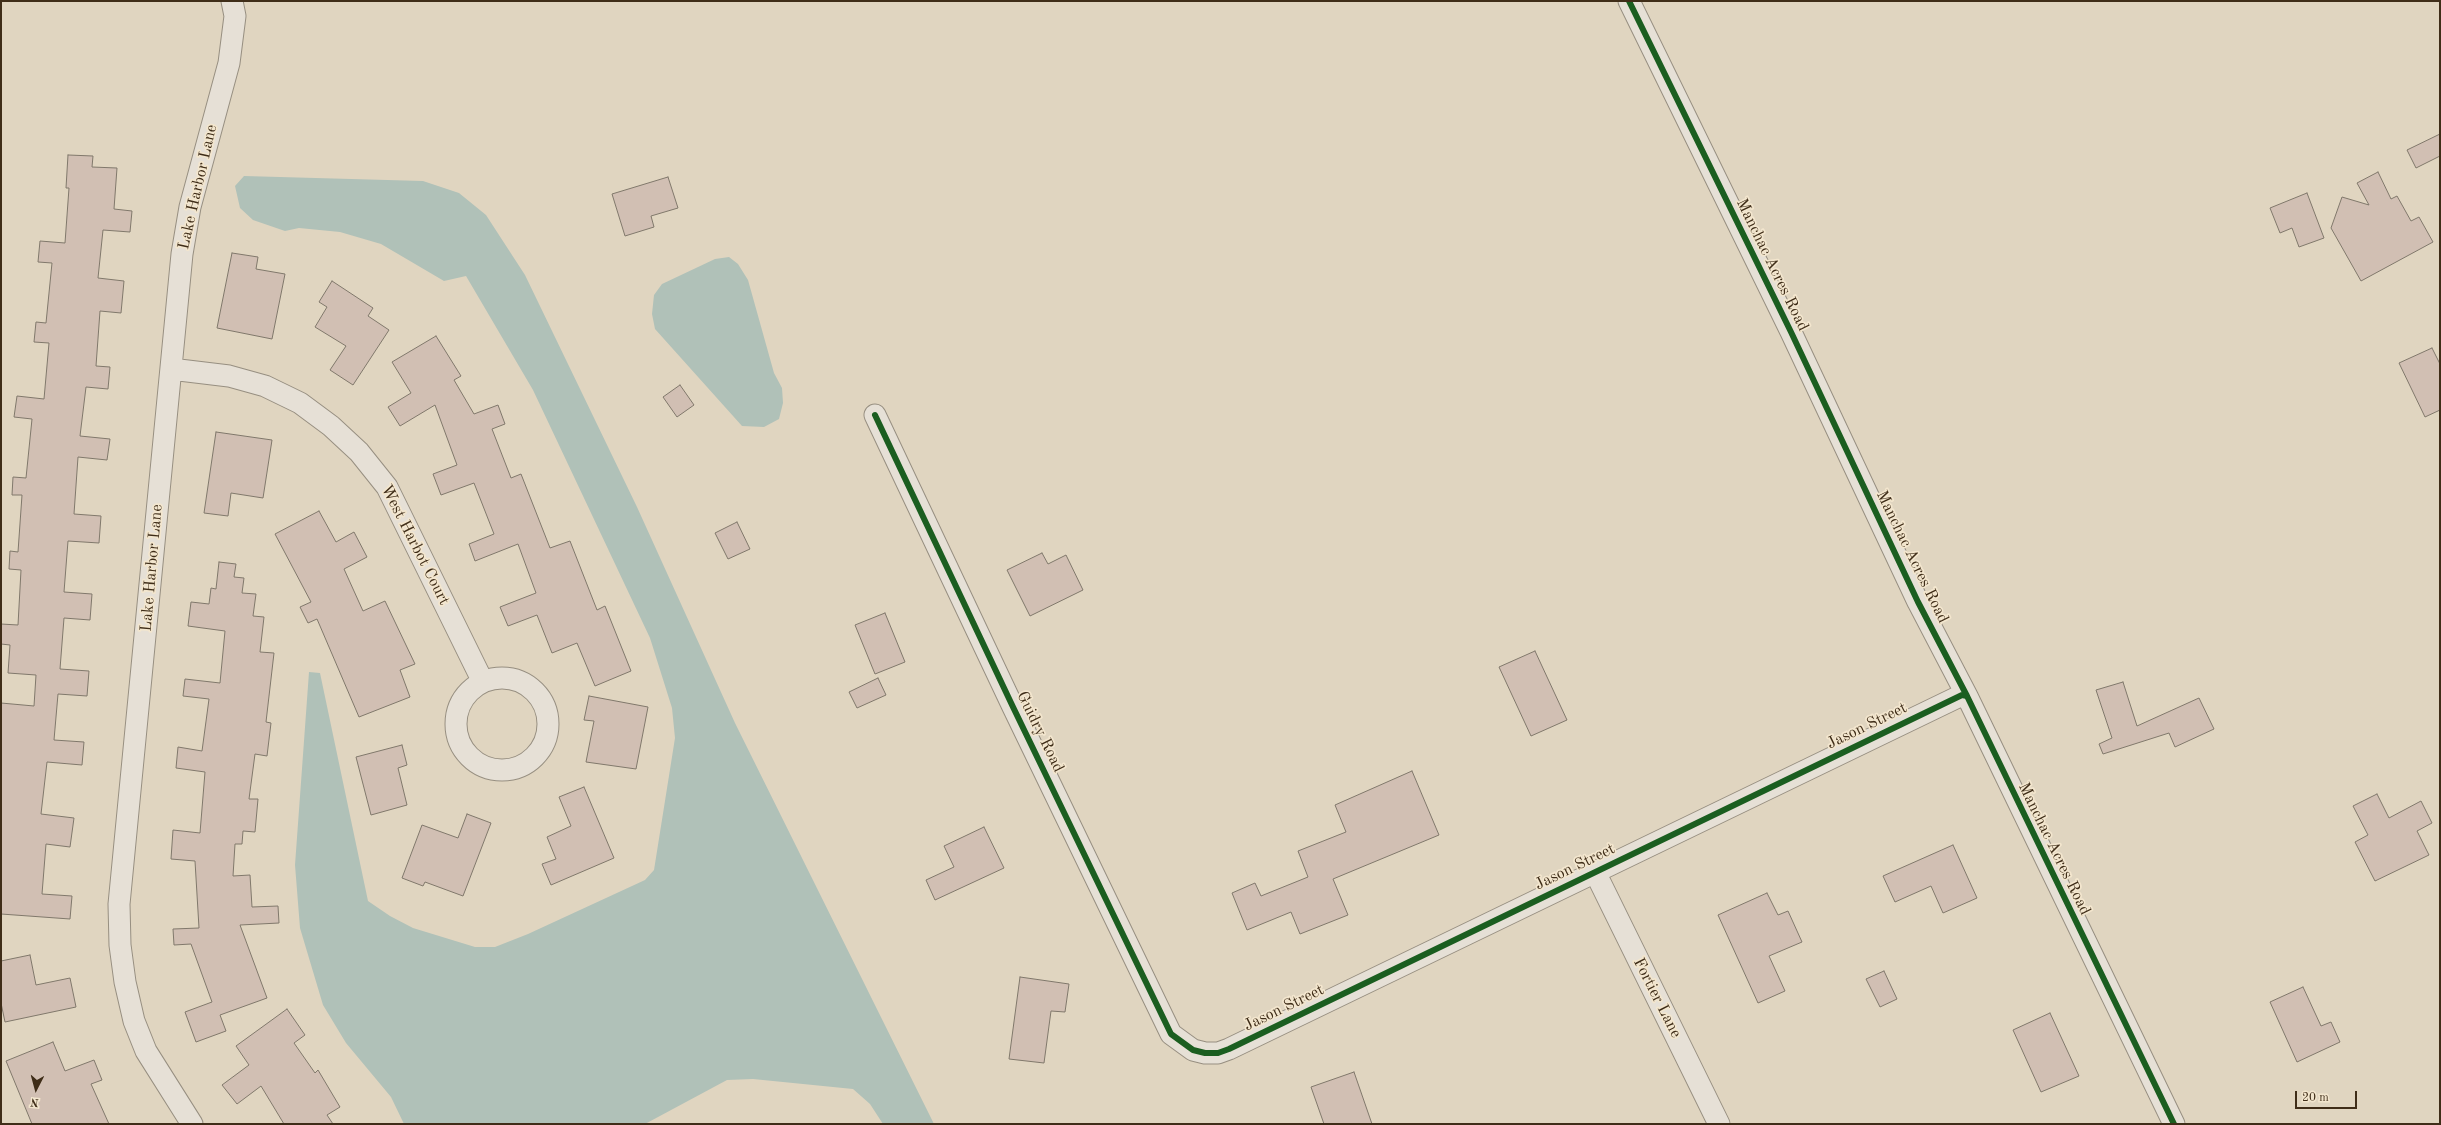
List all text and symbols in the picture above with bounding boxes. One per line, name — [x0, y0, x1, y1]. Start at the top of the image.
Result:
street label: Lake Harbor Lane — [174, 123, 222, 251]
street label: Manchac Acres Road — [1732, 196, 1812, 334]
street label: West Harbot Court — [376, 482, 454, 608]
street label: Manchac Acres Road — [1872, 488, 1952, 626]
street label: Lake Harbor Lane — [137, 504, 167, 632]
street label: Guidry Road — [1012, 688, 1068, 776]
street label: Jason Street — [1824, 698, 1910, 754]
street label: Manchac Acres Road — [2014, 780, 2094, 918]
street label: Jason Street — [1532, 839, 1618, 895]
street label: Fortier Lane — [1629, 955, 1685, 1041]
street label: Jason Street — [1241, 980, 1327, 1036]
north arrow — [16, 1069, 56, 1109]
scale bar — [2297, 1083, 2359, 1109]
text: 20 m — [2302, 1092, 2329, 1104]
text: N — [30, 1096, 39, 1107]

